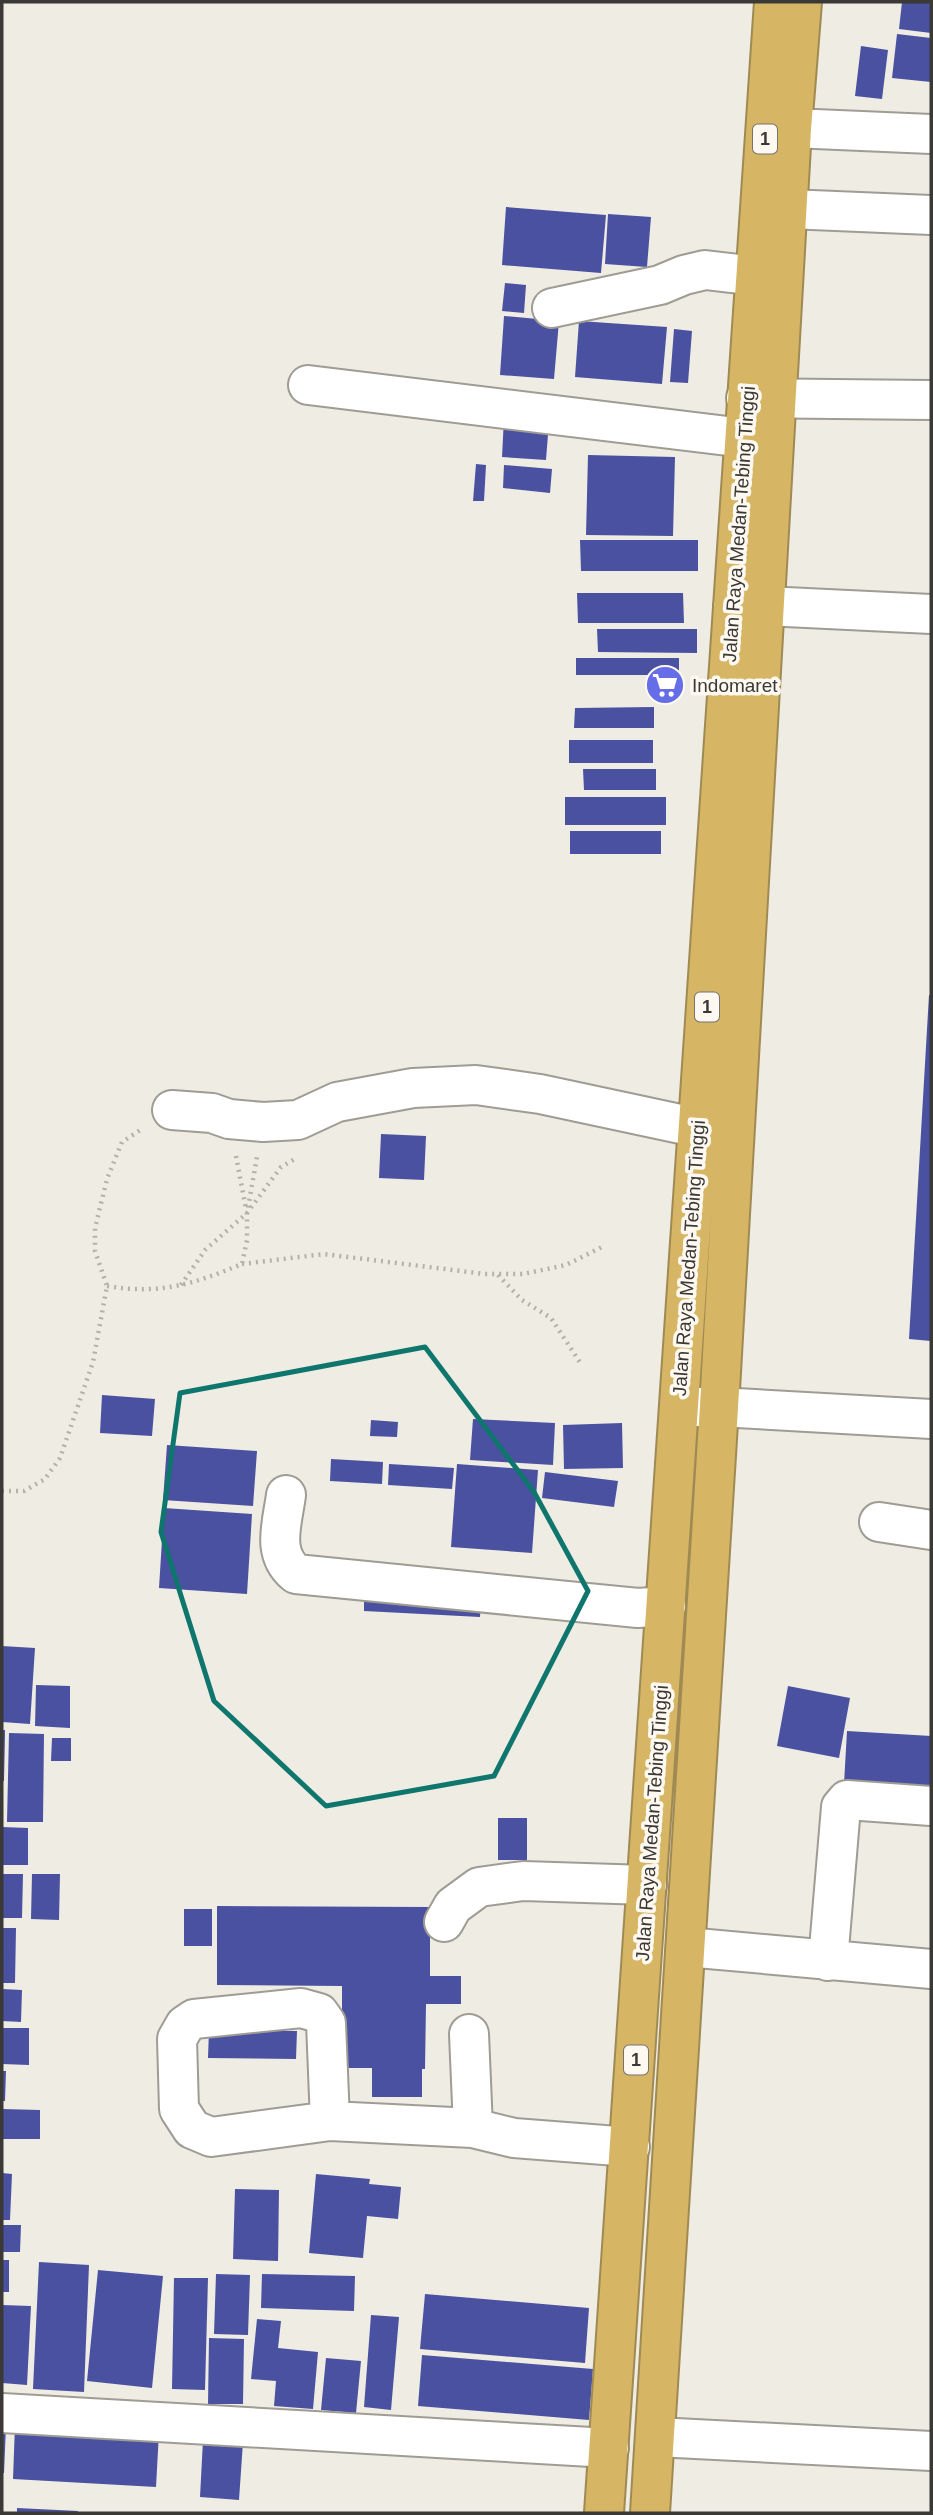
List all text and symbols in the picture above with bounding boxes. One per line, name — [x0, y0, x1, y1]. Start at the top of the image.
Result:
road number: 1 — [753, 124, 777, 154]
street label: Jalan Raya Medan-Tebing Tinggi — [719, 385, 759, 663]
supermarket icon: Indomaret — [644, 664, 686, 706]
place label: Indomaret — [692, 675, 778, 696]
road number: 1 — [695, 992, 719, 1022]
street label: Jalan Raya Medan-Tebing Tinggi — [669, 1119, 709, 1397]
street label: Jalan Raya Medan-Tebing Tinggi — [632, 1684, 672, 1962]
road number: 1 — [624, 2046, 648, 2074]

